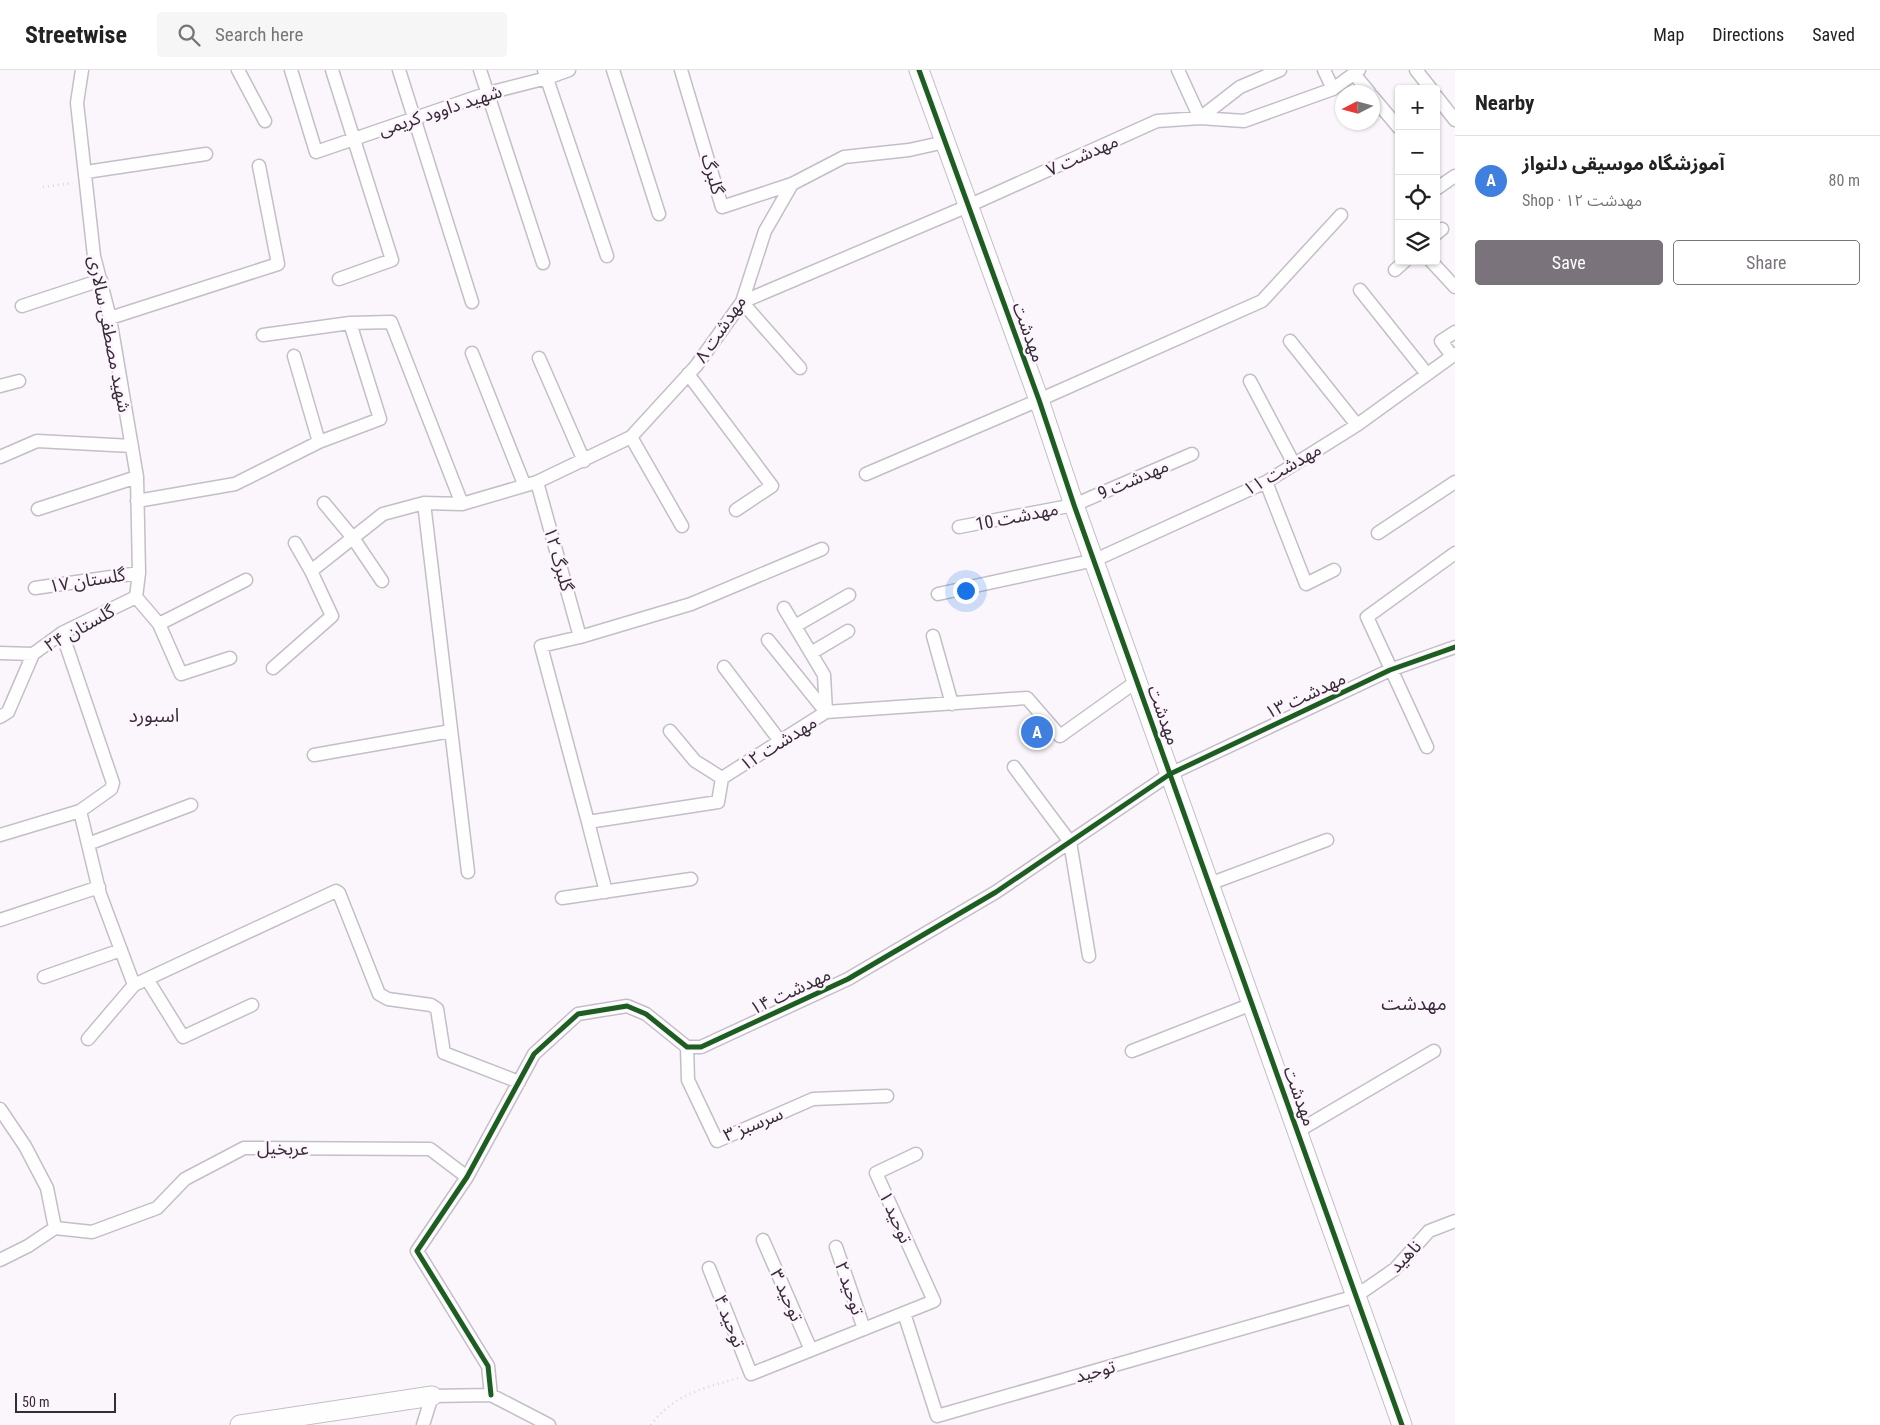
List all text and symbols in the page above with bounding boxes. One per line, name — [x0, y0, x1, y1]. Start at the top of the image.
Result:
search box — [157, 12, 507, 57]
text: Streetwise — [25, 21, 127, 49]
icon: search — [175, 21, 203, 49]
text: Search here — [215, 23, 303, 46]
text: Map — [1653, 24, 1684, 45]
text: Directions — [1712, 24, 1784, 45]
text: Saved — [1812, 24, 1855, 45]
street label: شهید داوود کریمی — [376, 80, 505, 141]
north arrow — [1335, 85, 1380, 130]
map controls — [1395, 85, 1440, 265]
button: + — [1395, 85, 1440, 130]
text: Nearby — [1475, 91, 1534, 115]
street label: مهدشت ۷ — [1043, 130, 1121, 180]
button: − — [1395, 130, 1440, 175]
street label: گلبرگ — [696, 151, 729, 198]
text: آموزشگاه موسیقی دلنواز — [1522, 152, 1725, 175]
text: A — [1486, 171, 1496, 190]
text: 80 m — [1828, 171, 1860, 190]
button: locate — [1395, 175, 1440, 220]
text: Shop · مهدشت ۱۲ — [1522, 191, 1642, 210]
button: layers — [1395, 220, 1440, 265]
button: Save — [1475, 240, 1663, 285]
button: Share — [1673, 240, 1860, 285]
street label: شهید مصطفی سالاری — [84, 254, 136, 414]
street label: مهدشت ۸ — [690, 291, 750, 367]
street label: مهدشت — [1009, 299, 1049, 365]
street label: مهدشت ۱۱ — [1239, 438, 1325, 500]
street label: مهدشت 9 — [1094, 455, 1172, 503]
street label: مهدشت 10 — [974, 498, 1060, 534]
street label: گلبرگ ١٢ — [539, 524, 578, 594]
street label: گلستان ۱۷ — [47, 564, 127, 597]
your location — [953, 578, 979, 604]
street label: گلستان ۲۴ — [40, 600, 119, 657]
street label: مهدشت ۱۳ — [1261, 667, 1349, 723]
street label: مهدشت — [1144, 682, 1184, 748]
district label: اسبورد — [129, 704, 179, 727]
street label: مهدشت ۱۲ — [736, 711, 820, 775]
pin: A — [1021, 713, 1053, 751]
street label: مهدشت ۱۴ — [746, 963, 834, 1019]
district label: مهدشت — [1381, 992, 1447, 1015]
street label: مهدشت — [1280, 1063, 1320, 1129]
street label: سرسبز ۳ — [720, 1103, 786, 1146]
street label: عربخیل — [257, 1137, 309, 1160]
street label: توحید ۱ — [874, 1188, 917, 1247]
street label: ناهید — [1385, 1236, 1425, 1276]
street label: توحید ۲ — [830, 1258, 869, 1318]
street label: توحید ۳ — [765, 1266, 808, 1325]
street label: توحید ۴ — [709, 1291, 750, 1351]
street label: توحید — [1073, 1355, 1118, 1388]
scale bar — [15, 1390, 116, 1413]
text: 50 m — [22, 1394, 50, 1410]

